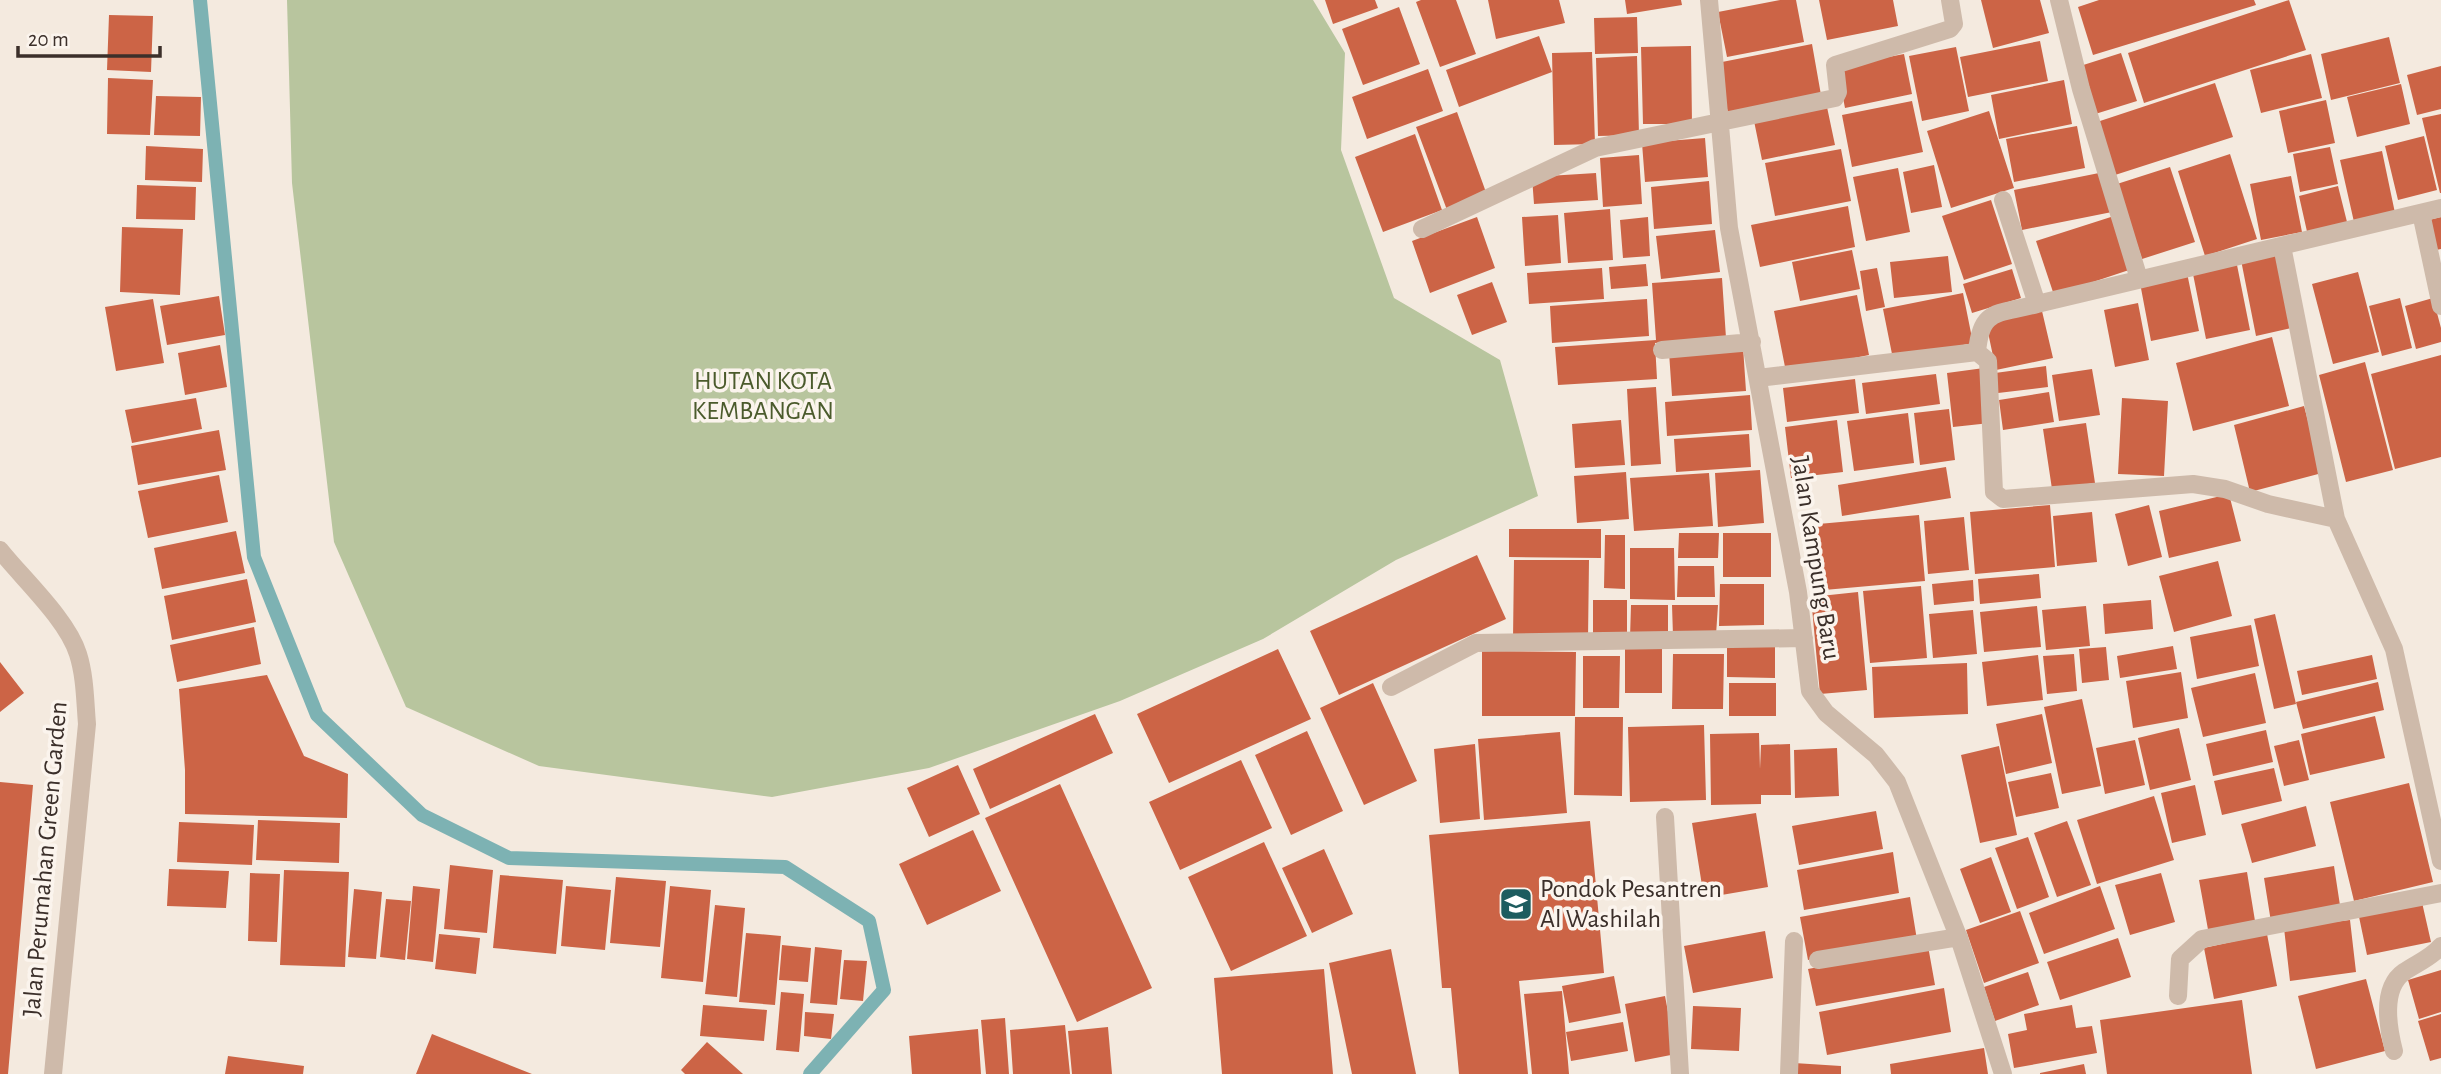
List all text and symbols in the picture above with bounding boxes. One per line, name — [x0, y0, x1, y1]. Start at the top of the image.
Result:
scale bar — [18, 14, 159, 58]
text: 20 m — [28, 29, 69, 50]
park label: HUTAN KOTA KEMBANGAN — [692, 368, 834, 424]
street label: Jalan Kampung Baru — [1787, 454, 1845, 662]
street label: Jalan Perumahan Green Garden — [18, 700, 72, 1018]
place label: Pondok Pesantren Al Washilah — [1540, 876, 1722, 932]
school or university icon: Pondok Pesantren Al Washilah — [1497, 885, 1535, 923]

